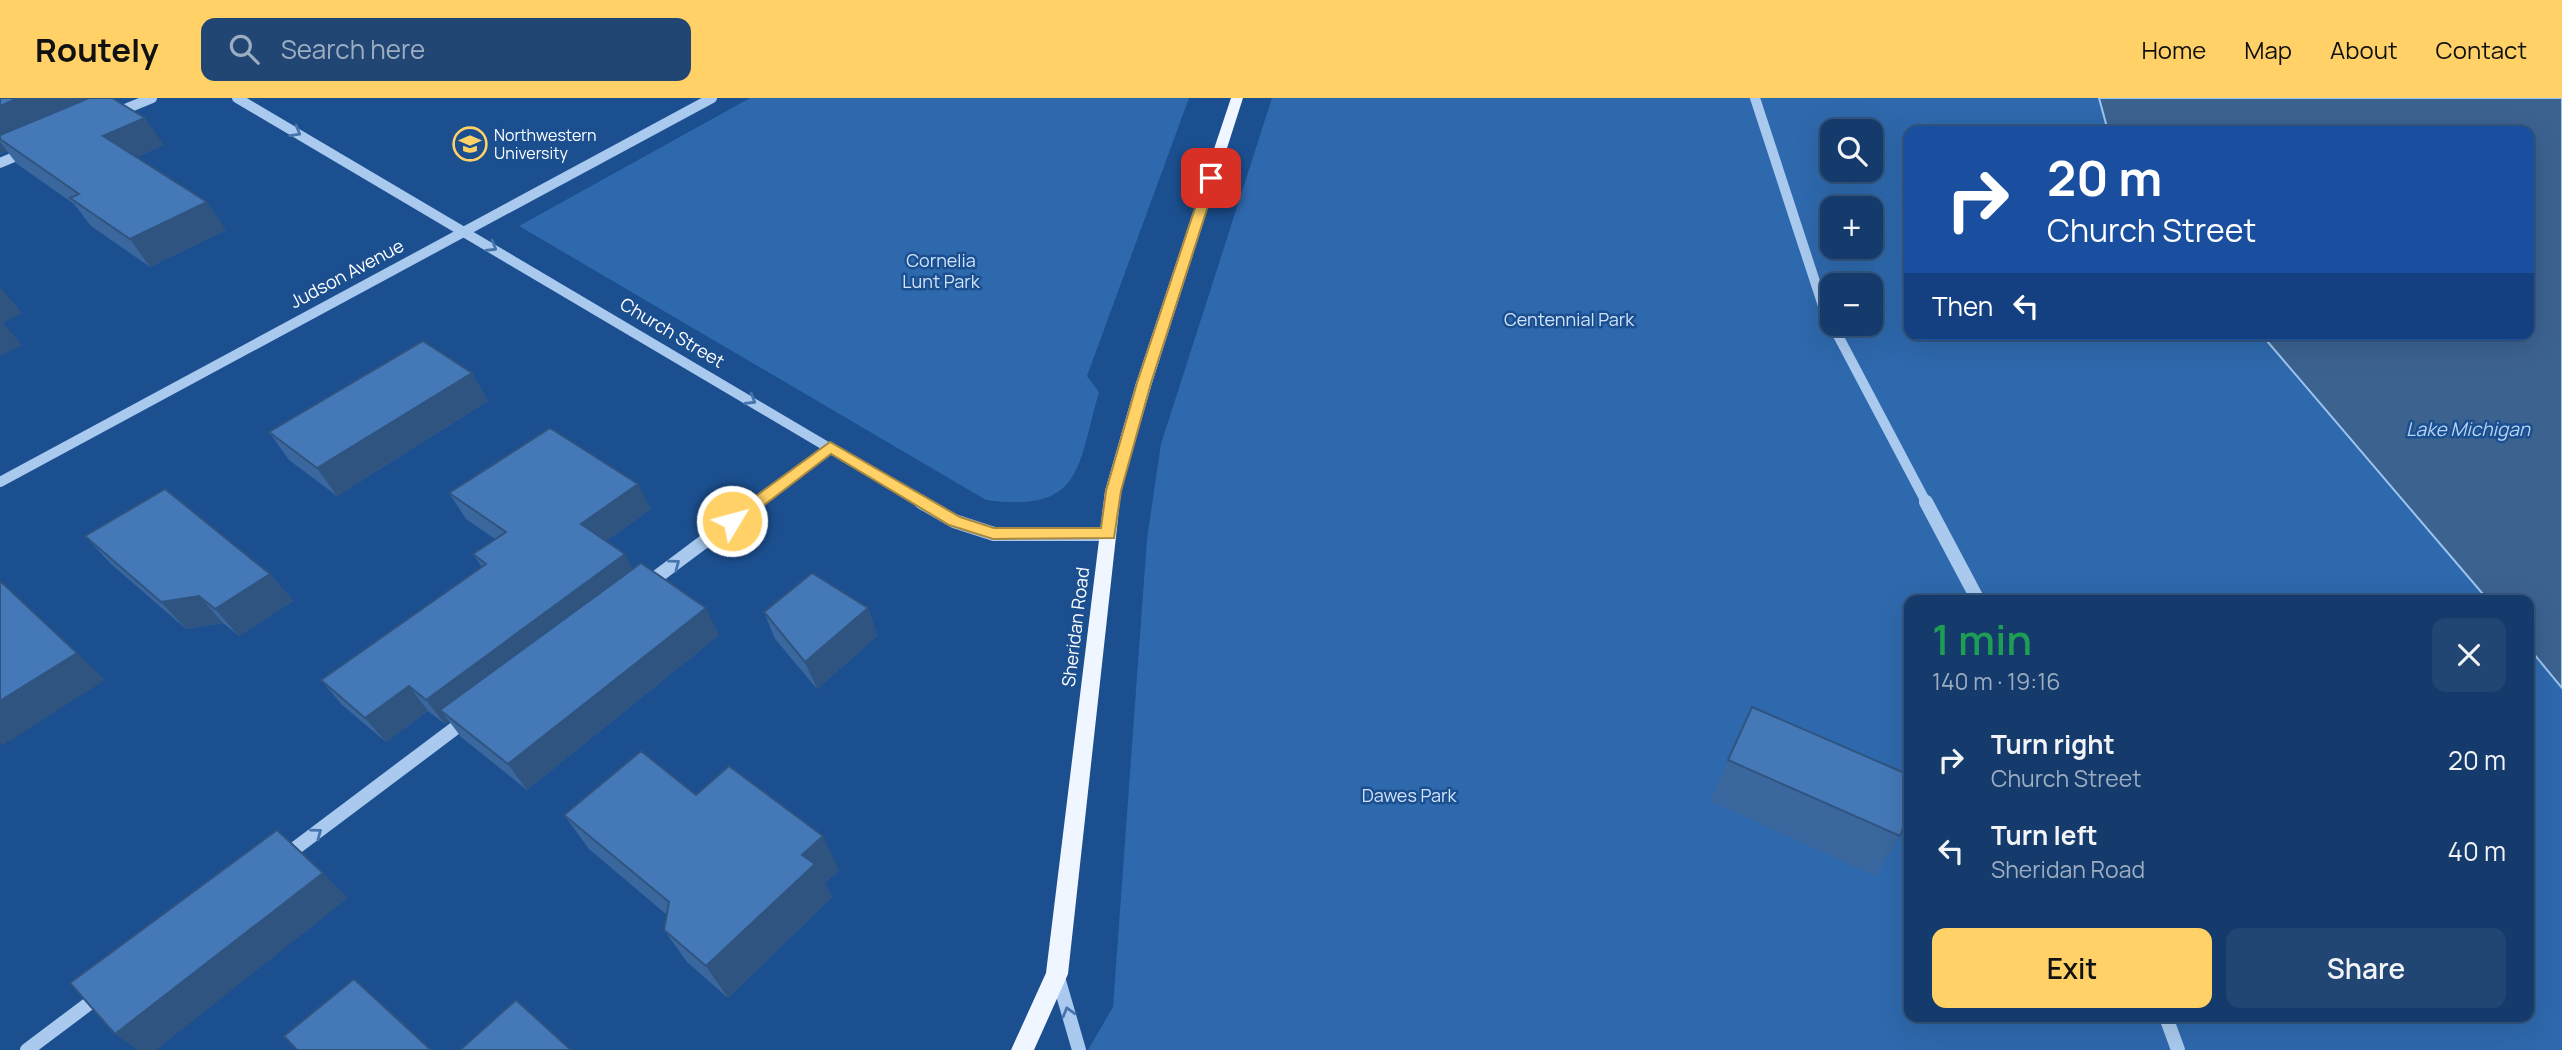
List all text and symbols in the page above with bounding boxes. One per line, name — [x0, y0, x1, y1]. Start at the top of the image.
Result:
search box — [201, 18, 691, 81]
text: Routely — [35, 27, 159, 72]
icon: search — [225, 30, 263, 68]
text: Search here — [281, 31, 425, 67]
text: Home — [2141, 33, 2206, 66]
text: Map — [2244, 33, 2292, 66]
text: About — [2330, 33, 2398, 66]
text: Contact — [2436, 33, 2527, 66]
map controls — [1820, 119, 1883, 336]
button: search — [1820, 119, 1883, 182]
one-way arrow — [288, 124, 301, 137]
place label: Northwestern University — [494, 124, 597, 164]
school or university icon: Northwestern University — [451, 125, 489, 163]
text: 20 m — [2047, 144, 2162, 211]
pin — [1181, 148, 1241, 208]
icon: right — [1932, 154, 2023, 245]
icon: arrive — [1192, 159, 1230, 197]
button: + — [1820, 196, 1883, 259]
text: Church Street — [2047, 208, 2256, 252]
street label: Judson Avenue — [285, 233, 408, 313]
one-way arrow — [485, 239, 498, 252]
park label: Cornelia Lunt Park — [902, 248, 981, 293]
button: − — [1820, 273, 1883, 336]
icon: left — [2007, 287, 2045, 325]
text: Then — [1932, 288, 1993, 324]
street label: Church Street — [616, 292, 729, 373]
park label: Centennial Park — [1504, 307, 1635, 331]
one-way arrow — [744, 392, 757, 405]
water label: Lake Michigan — [2406, 416, 2531, 442]
position arrow — [695, 484, 769, 558]
one-way arrow — [667, 559, 680, 572]
street label: Sheridan Road — [1056, 566, 1094, 688]
text: 1 min — [1932, 610, 2032, 668]
button: close — [2432, 618, 2506, 692]
text: 140 m · 19:16 — [1932, 665, 2060, 697]
text: Turn right — [1991, 726, 2115, 762]
icon: right — [1932, 741, 1970, 779]
text: 20 m — [2448, 742, 2506, 778]
text: Church Street — [1991, 762, 2141, 794]
park label: Dawes Park — [1362, 783, 1457, 807]
text: Turn left — [1991, 817, 2098, 853]
one-way arrow — [309, 828, 321, 841]
icon: left — [1932, 832, 1970, 870]
text: 40 m — [2448, 833, 2506, 869]
text: Sheridan Road — [1991, 853, 2145, 885]
button: Exit — [1932, 928, 2212, 1008]
button: Share — [2226, 928, 2506, 1008]
one-way arrow — [1061, 1006, 1076, 1018]

